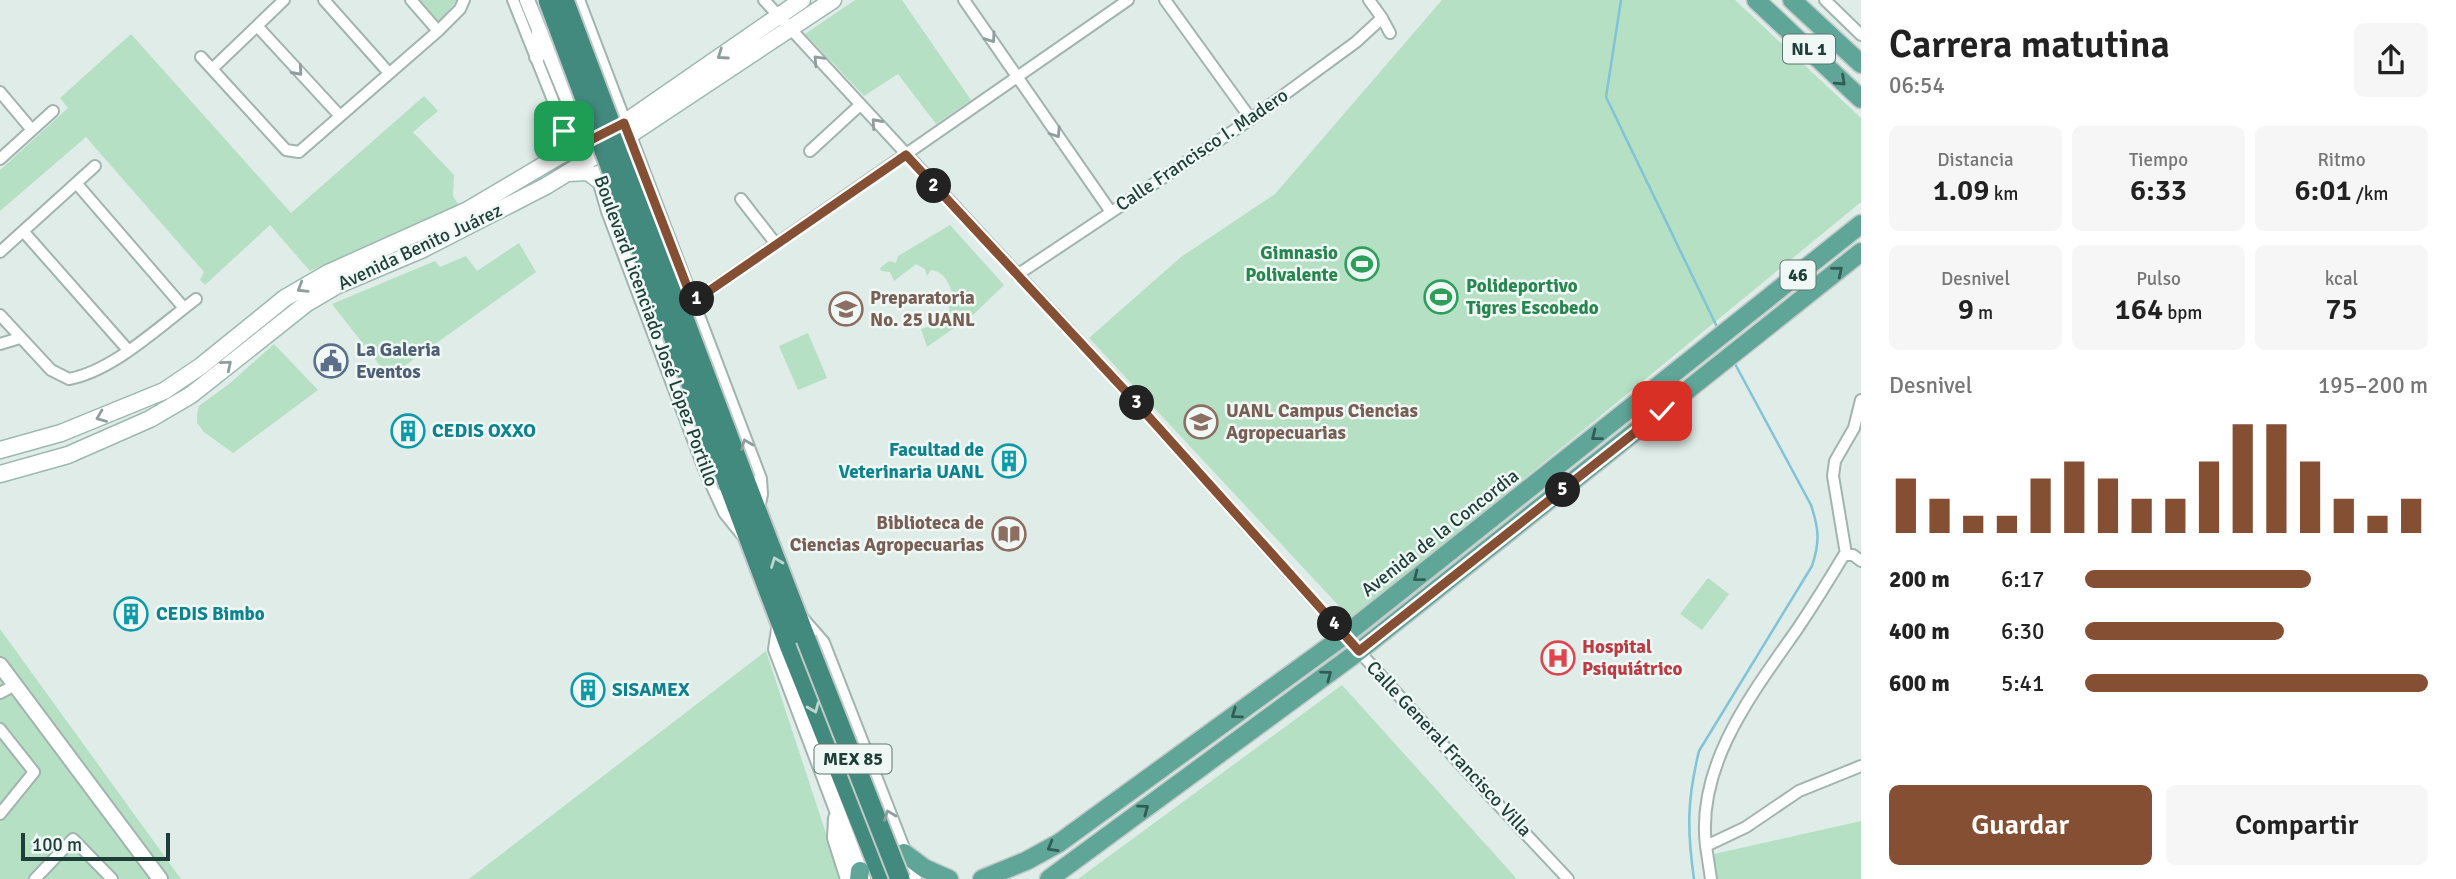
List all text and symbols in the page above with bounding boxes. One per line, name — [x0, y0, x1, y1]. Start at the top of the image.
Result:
text: Carrera matutina — [1889, 21, 2170, 68]
button: share — [2354, 23, 2428, 97]
one-way arrow — [983, 30, 995, 43]
road number: NL 1 — [1783, 34, 1835, 64]
one-way arrow — [717, 47, 730, 59]
one-way arrow — [814, 55, 827, 68]
one-way arrow — [290, 63, 303, 76]
text: 06:54 — [1889, 71, 1945, 100]
one-way arrow — [1833, 72, 1846, 85]
street label: Calle Francisco I. Madero — [1111, 83, 1293, 217]
pin — [534, 101, 594, 161]
icon: arrive — [545, 112, 583, 150]
one-way arrow — [872, 118, 885, 131]
one-way arrow — [1048, 125, 1060, 138]
text: Distancia — [1937, 148, 2014, 172]
text: Tiempo — [2129, 148, 2188, 172]
text: Ritmo — [2317, 148, 2366, 172]
pin: 2 — [916, 168, 951, 204]
street label: Boulevard Licenciado José López Portillo — [588, 172, 724, 490]
text: 1.09 — [1933, 172, 1990, 209]
text: 6:33 — [2130, 172, 2187, 209]
text: 6:01 — [2295, 172, 2352, 209]
text: 2 — [928, 173, 939, 197]
text: km — [1990, 182, 2018, 206]
text: /km — [2352, 182, 2388, 206]
street label: Avenida Benito Juárez — [334, 198, 506, 296]
place label: Gimnasio Polivalente — [1245, 241, 1338, 287]
sports icon: Gimnasio Polivalente — [1343, 245, 1381, 283]
road number: 46 — [1780, 260, 1815, 290]
one-way arrow — [1830, 266, 1843, 279]
text: Desnivel — [1941, 267, 2010, 291]
text: Pulso — [2136, 267, 2181, 291]
text: kcal — [2325, 267, 2358, 291]
place label: Polideportivo Tigres Escobedo — [1466, 274, 1599, 320]
sports icon: Polideportivo Tigres Escobedo — [1422, 278, 1460, 316]
one-way arrow — [297, 280, 310, 293]
pin: 1 — [680, 282, 714, 316]
text: 1 — [691, 286, 702, 310]
place label: Preparatoria No. 25 UANL — [870, 286, 975, 332]
school or university icon: Preparatoria No. 25 UANL — [827, 290, 865, 328]
text: 9 — [1958, 291, 1974, 328]
text: 164 — [2114, 291, 2163, 328]
text: 75 — [2325, 291, 2358, 328]
text: m — [1974, 301, 1993, 325]
text: bpm — [2163, 301, 2203, 325]
place label: La Galeria Eventos — [356, 338, 441, 384]
public building icon: La Galeria Eventos — [312, 342, 350, 380]
one-way arrow — [219, 361, 232, 373]
text: Desnivel — [1889, 371, 1972, 400]
text: 195–200 m — [2318, 371, 2428, 400]
pin — [1632, 381, 1692, 441]
pin: 3 — [1120, 386, 1154, 420]
text: 3 — [1131, 390, 1142, 414]
icon: check — [1643, 392, 1681, 430]
place label: UANL Campus Ciencias Agropecuarias — [1226, 399, 1418, 445]
school or university icon: UANL Campus Ciencias Agropecuarias — [1182, 403, 1220, 441]
one-way arrow — [96, 408, 108, 422]
building icon: CEDIS OXXO — [389, 412, 427, 450]
place label: CEDIS OXXO — [432, 419, 536, 443]
one-way arrow — [1591, 427, 1604, 440]
place label: Facultad de Veterinaria UANL — [839, 438, 984, 484]
one-way arrow — [740, 439, 754, 451]
building icon: Facultad de Veterinaria UANL — [990, 442, 1028, 480]
street label: Avenida de la Concordia — [1356, 464, 1524, 602]
pin: 5 — [1546, 472, 1580, 508]
text: 5 — [1557, 477, 1568, 501]
place label: Biblioteca de Ciencias Agropecuarias — [790, 511, 984, 557]
library icon: Biblioteca de Ciencias Agropecuarias — [990, 515, 1028, 553]
one-way arrow — [770, 556, 784, 568]
text: 200 m — [1889, 565, 1950, 594]
text: 6:17 — [2001, 565, 2044, 594]
one-way arrow — [1413, 569, 1426, 582]
building icon: CEDIS Bimbo — [112, 595, 150, 633]
place label: CEDIS Bimbo — [156, 602, 265, 626]
pin: 4 — [1318, 606, 1352, 642]
text: 4 — [1329, 611, 1340, 635]
text: 400 m — [1889, 617, 1950, 646]
text: 6:30 — [2001, 617, 2044, 646]
place label: Hospital Psiquiátrico — [1582, 635, 1682, 681]
hospital icon: Hospital Psiquiátrico — [1539, 639, 1577, 677]
street label: Calle General Francisco Villa — [1361, 656, 1537, 842]
text: 600 m — [1889, 669, 1950, 698]
text: 5:41 — [2001, 669, 2044, 698]
one-way arrow — [1319, 670, 1332, 683]
building icon: SISAMEX — [569, 671, 607, 709]
place label: SISAMEX — [612, 678, 690, 702]
one-way arrow — [806, 702, 820, 714]
one-way arrow — [1232, 706, 1244, 719]
road number: MEX 85 — [814, 744, 892, 774]
button: Guardar — [1889, 785, 2152, 865]
button: Compartir — [2166, 785, 2428, 865]
one-way arrow — [1136, 805, 1149, 818]
one-way arrow — [884, 810, 898, 822]
scale bar — [21, 830, 170, 862]
text: 100 m — [32, 833, 82, 857]
one-way arrow — [1046, 839, 1059, 852]

